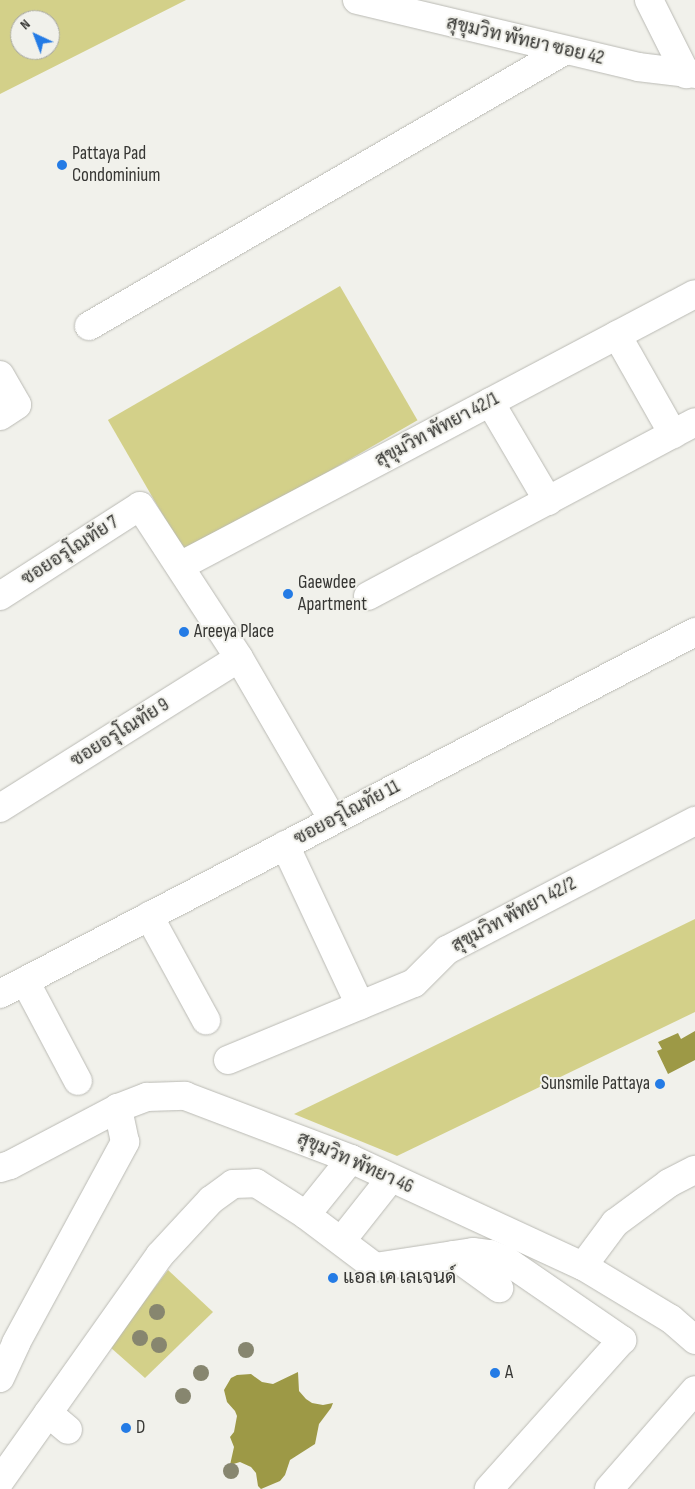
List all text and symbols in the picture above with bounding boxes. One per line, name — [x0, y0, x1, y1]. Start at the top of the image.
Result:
north arrow — [10, 10, 60, 60]
street label: สุขุมวิท พัทยา ซอย 42 — [444, 12, 606, 70]
text: N — [17, 16, 34, 33]
place label: Pattaya Pad Condominium — [72, 143, 160, 187]
marker: Pattaya Pad Condominium — [56, 159, 68, 171]
street label: สุขุมวิท พัทยา 42/1 — [371, 388, 503, 472]
street label: ซอยอรุโณทัย 7 — [17, 511, 123, 591]
place label: Gaewdee Apartment — [298, 572, 367, 616]
marker: Gaewdee Apartment — [282, 588, 294, 600]
place label: Areeya Place — [194, 621, 274, 643]
marker: Areeya Place — [178, 626, 190, 638]
street label: ซอยอรุโณทัย 9 — [67, 694, 173, 772]
street label: ซอยอรุโณทัย 11 — [290, 776, 404, 850]
street label: สุขุมวิท พัทยา 42/2 — [448, 873, 580, 957]
place label: Sunsmile Pattaya — [541, 1073, 650, 1095]
marker: Sunsmile Pattaya — [654, 1078, 666, 1090]
street label: สุขุมวิท พัทยา 46 — [293, 1127, 417, 1199]
place label: แอล เค เลเจนด์ — [343, 1267, 456, 1289]
marker: แอล เค เลเจนด์ — [327, 1272, 339, 1284]
place label: A — [505, 1362, 513, 1384]
marker: A — [489, 1367, 501, 1379]
place label: D — [136, 1417, 145, 1439]
marker: D — [120, 1422, 132, 1434]

